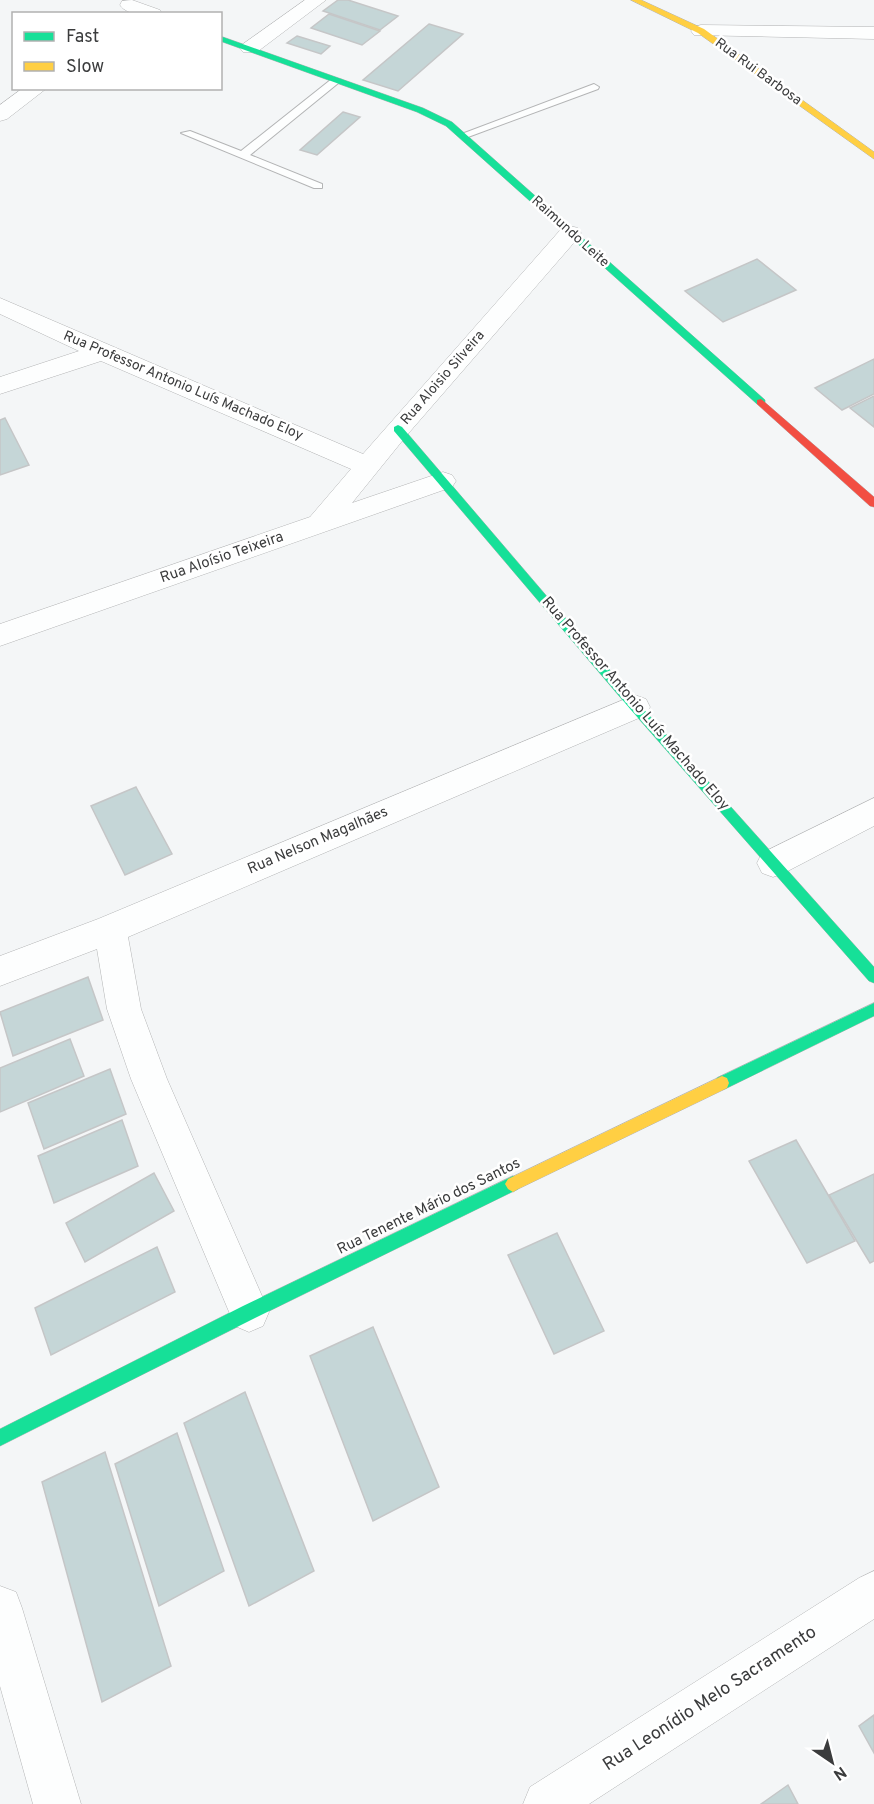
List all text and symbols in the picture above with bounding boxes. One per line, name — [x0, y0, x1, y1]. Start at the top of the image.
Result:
legend — [12, 12, 222, 90]
text: Fast — [66, 26, 99, 49]
street label: Rua Rui Barbosa — [711, 35, 805, 109]
text: Slow — [66, 56, 104, 79]
street label: Raimundo Leite — [528, 193, 612, 271]
street label: Rua Aloisio Silveira — [397, 327, 489, 429]
street label: Rua Professor Antonio Luís Machado Eloy — [61, 328, 305, 444]
street label: Rua Aloísio Teixeira — [158, 528, 286, 588]
street label: Rua Professor Antonio Luís Machado Eloy — [537, 593, 733, 815]
street label: Rua Nelson Magalhães — [245, 803, 391, 879]
street label: Rua Tenente Mário dos Santos — [334, 1154, 524, 1260]
street label: Rua Leonídio Melo Sacramento — [599, 1621, 821, 1777]
north arrow — [802, 1732, 862, 1792]
text: N — [829, 1761, 850, 1784]

